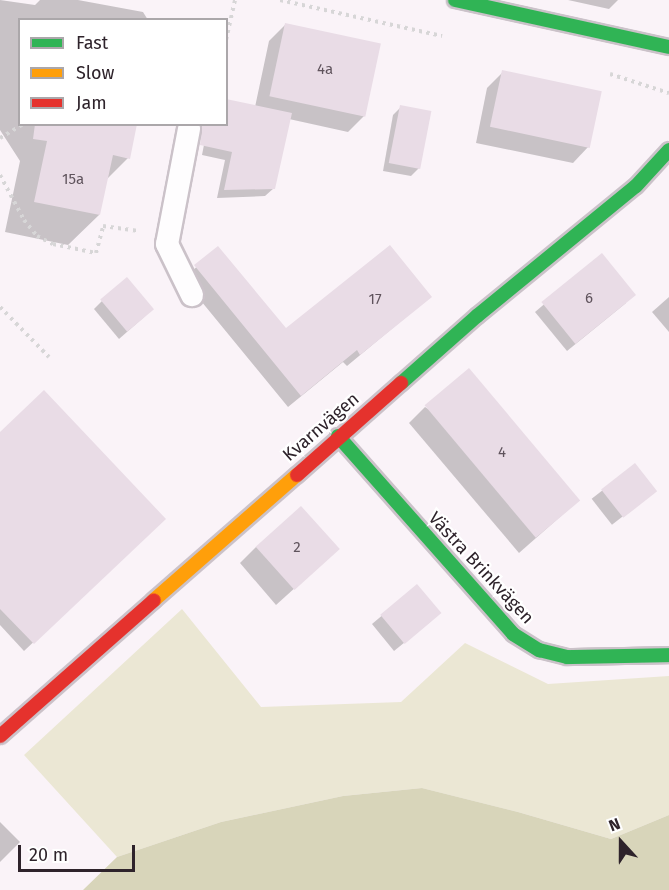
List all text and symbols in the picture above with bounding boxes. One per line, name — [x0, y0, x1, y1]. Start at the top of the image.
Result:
legend — [18, 18, 228, 126]
text: Fast — [76, 32, 108, 54]
house number: 4a — [317, 61, 333, 79]
text: Slow — [76, 62, 114, 84]
text: Jam — [76, 92, 107, 114]
house number: 15a — [62, 171, 84, 189]
house number: 6 — [585, 290, 593, 308]
house number: 17 — [368, 291, 382, 309]
street label: Kvarnvägen — [279, 388, 363, 466]
house number: 4 — [498, 444, 506, 462]
street label: Västra Brinkvägen — [424, 508, 538, 628]
house number: 2 — [293, 539, 301, 557]
north arrow — [591, 812, 651, 872]
text: N — [606, 814, 623, 836]
scale bar — [21, 833, 138, 871]
text: 20 m — [29, 844, 68, 866]

